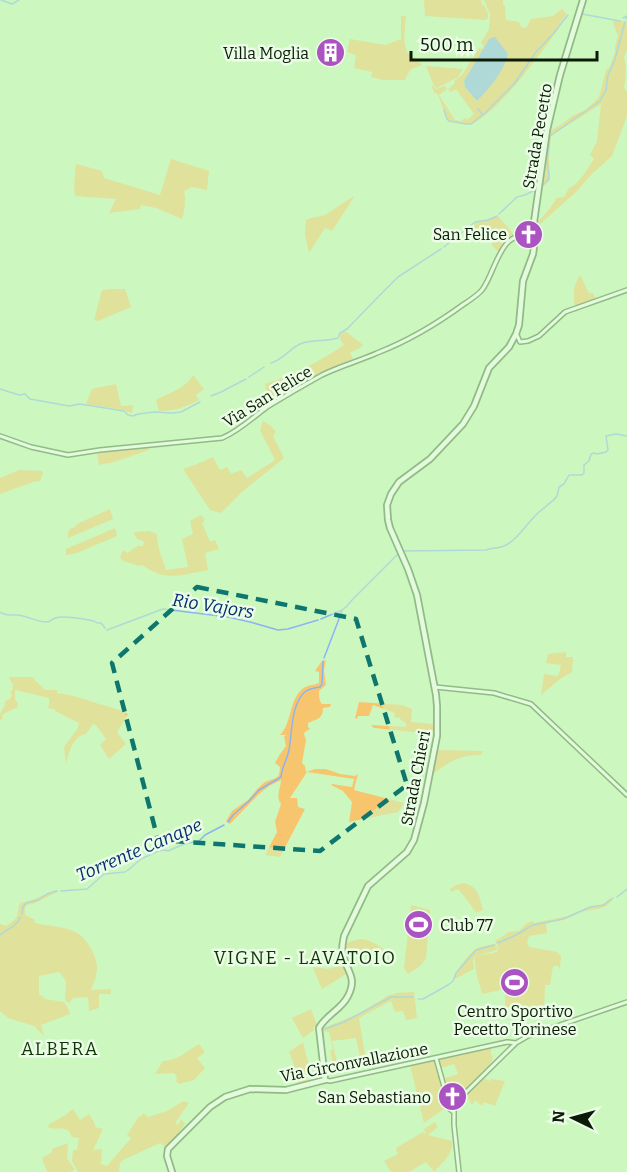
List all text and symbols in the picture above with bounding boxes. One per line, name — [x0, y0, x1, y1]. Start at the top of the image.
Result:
scale bar — [411, 24, 597, 62]
text: 500 m — [420, 34, 473, 56]
building icon: Villa Moglia — [314, 37, 346, 69]
place label: Villa Moglia — [223, 44, 309, 63]
street label: Strada Pecetto — [519, 82, 556, 190]
church icon: San Felice — [512, 218, 544, 250]
place label: San Felice — [433, 225, 507, 244]
street label: Via San Felice — [219, 362, 315, 431]
water label: Rio Vajors — [171, 589, 256, 623]
street label: Strada Chieri — [397, 729, 434, 827]
water label: Torrente Canape — [73, 814, 205, 886]
sports icon: Club 77 — [403, 909, 435, 941]
place label: Club 77 — [440, 916, 493, 935]
district label: VIGNE - LAVATOIO — [214, 947, 396, 969]
sports icon: Centro Sportivo Pecetto Torinese — [499, 967, 531, 999]
place label: Centro Sportivo Pecetto Torinese — [453, 1002, 577, 1039]
district label: ALBERA — [21, 1038, 99, 1060]
street label: Via Circonvallazione — [279, 1039, 430, 1086]
church icon: San Sebastiano — [436, 1081, 468, 1113]
place label: San Sebastiano — [317, 1088, 431, 1107]
north arrow — [543, 1088, 603, 1148]
text: N — [549, 1110, 569, 1124]

